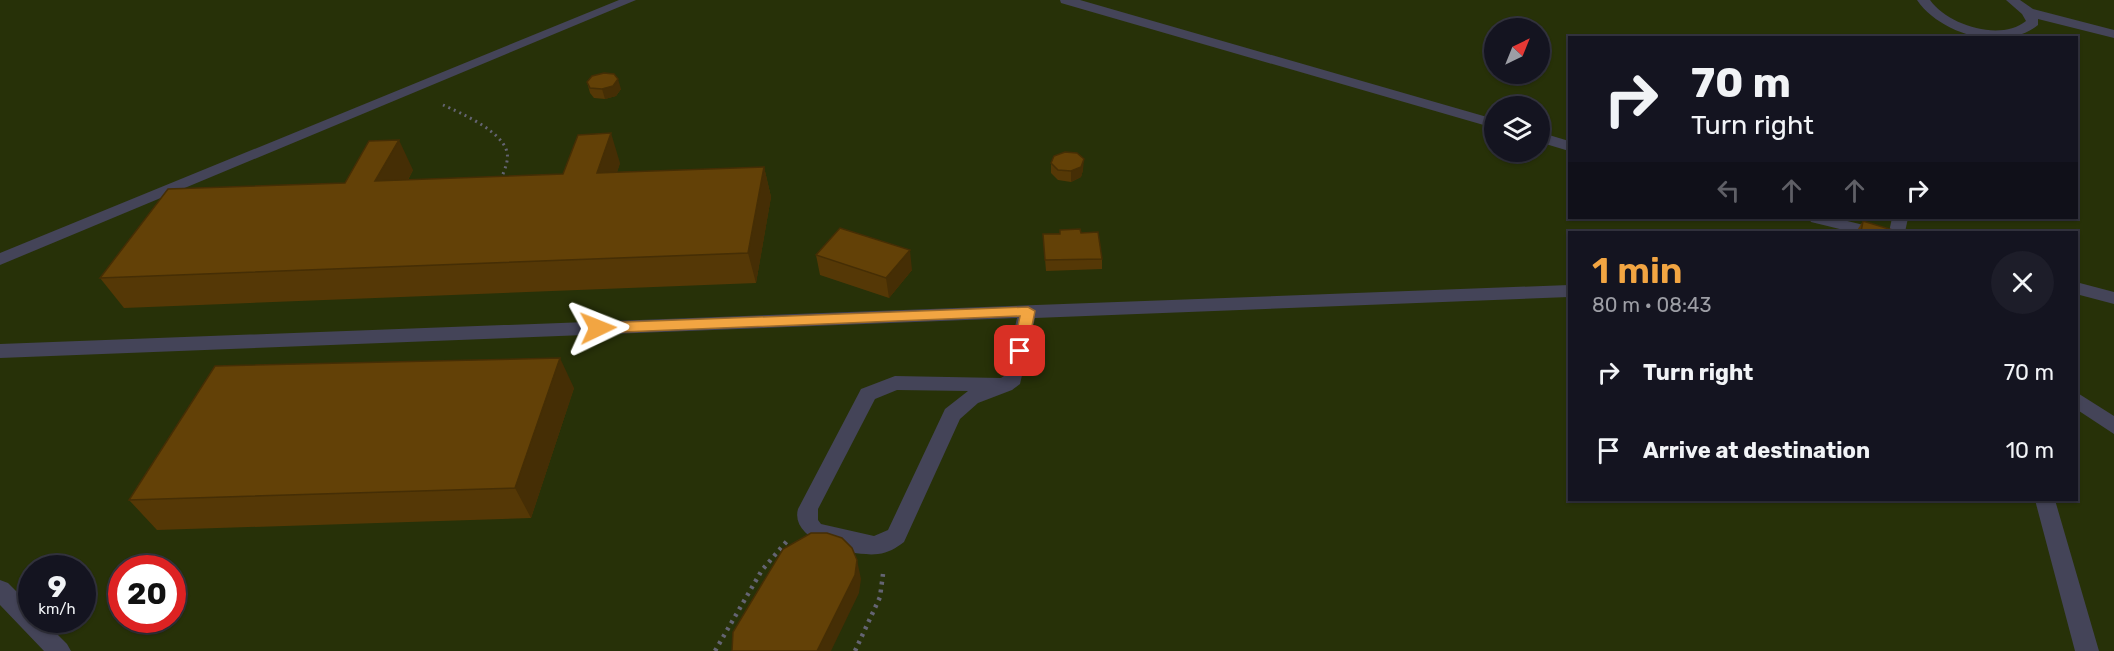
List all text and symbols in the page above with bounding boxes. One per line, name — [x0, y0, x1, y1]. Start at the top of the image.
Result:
north arrow — [1484, 18, 1550, 84]
map controls — [1484, 18, 1550, 162]
text: 70 m — [1691, 58, 1791, 108]
icon: right — [1592, 60, 1670, 138]
button: layers — [1484, 96, 1550, 162]
text: Turn right — [1691, 109, 1814, 141]
icon: left — [1712, 174, 1745, 207]
icon: ahead — [1775, 174, 1808, 207]
icon: ahead — [1838, 174, 1871, 207]
icon: right — [1901, 174, 1934, 207]
text: 1 min — [1592, 249, 1683, 292]
button: close — [1991, 251, 2054, 314]
text: 80 m · 08:43 — [1592, 293, 1711, 317]
position arrow — [566, 296, 630, 360]
pin — [994, 325, 1045, 376]
icon: arrive — [1003, 334, 1036, 367]
icon: right — [1592, 356, 1625, 389]
text: Turn right — [1643, 359, 1753, 386]
text: 70 m — [2004, 359, 2054, 386]
icon: arrive — [1592, 434, 1625, 467]
text: Arrive at destination — [1643, 437, 1870, 464]
text: 10 m — [2006, 437, 2054, 464]
speed limit sign: 20 — [108, 555, 186, 633]
text: 9 — [47, 569, 67, 605]
text: km/h — [38, 600, 76, 618]

